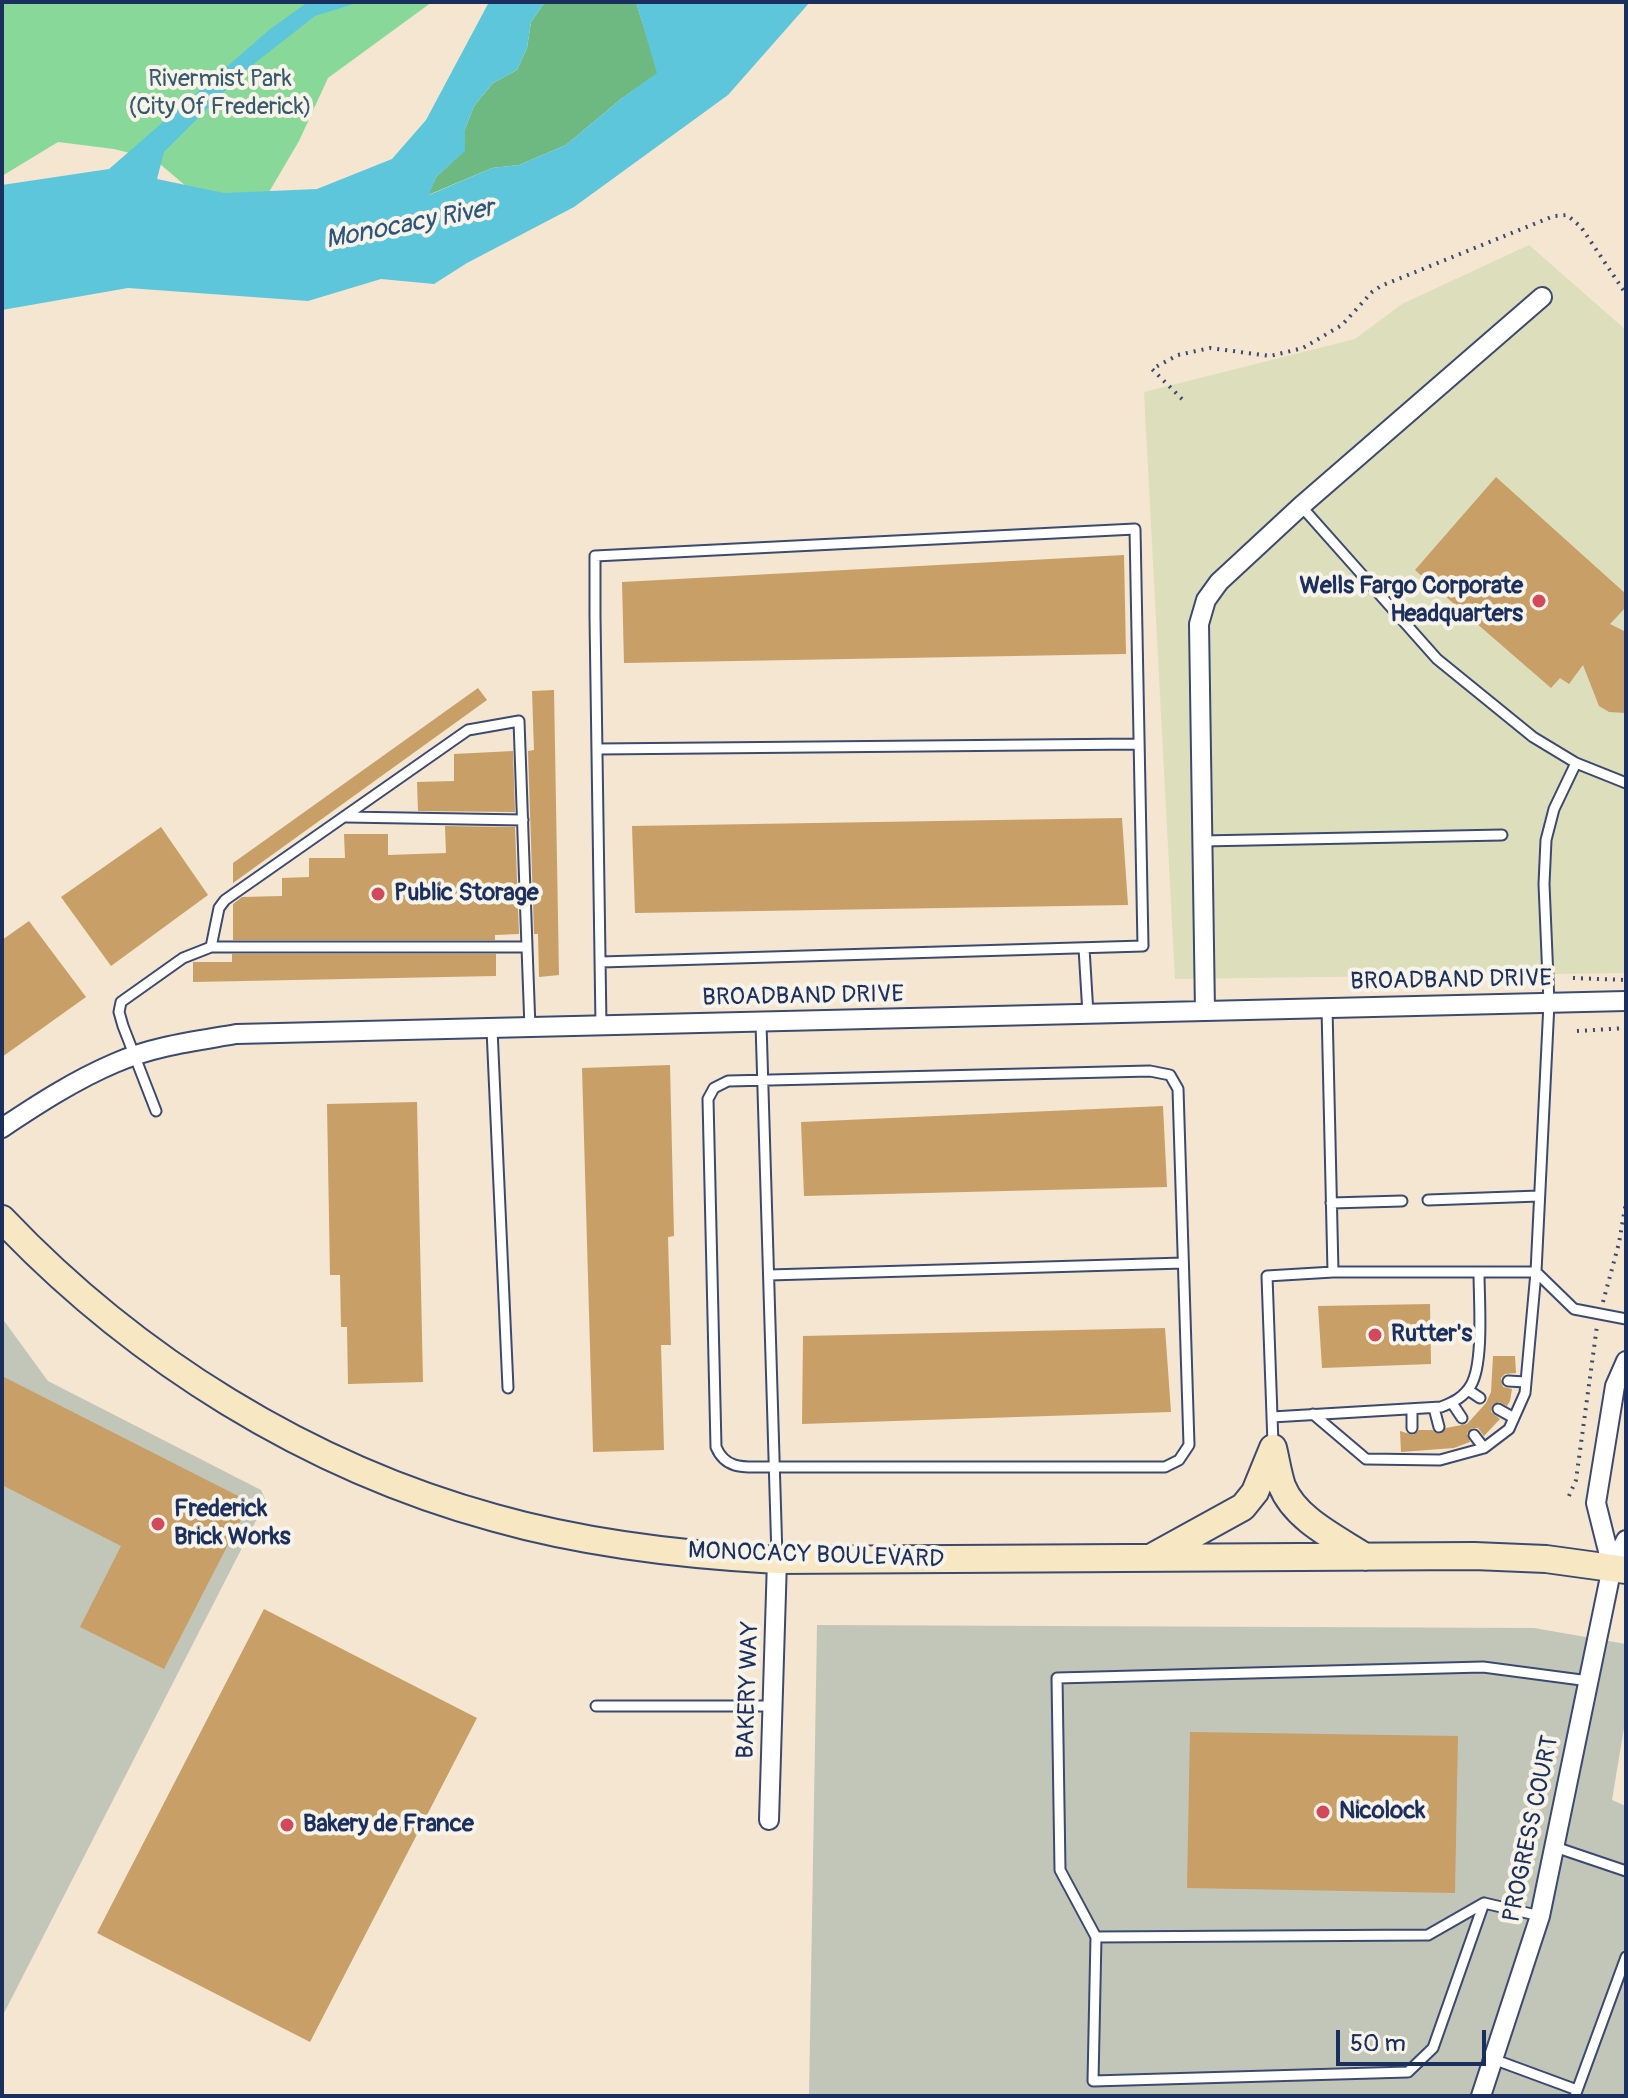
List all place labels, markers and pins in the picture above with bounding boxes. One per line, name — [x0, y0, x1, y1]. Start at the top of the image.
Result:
place label: Wells Fargo Corporate Headquarters — [1299, 573, 1523, 629]
marker: Wells Fargo Corporate Headquarters — [1530, 592, 1548, 610]
place label: Public Storage — [394, 880, 539, 908]
marker: Public Storage — [369, 885, 387, 903]
place label: Rutter's — [1391, 1321, 1472, 1349]
marker: Rutter's — [1366, 1326, 1384, 1344]
place label: Frederick Brick Works — [174, 1496, 291, 1552]
marker: Frederick Brick Works — [149, 1515, 167, 1533]
place label: Nicolock — [1339, 1798, 1425, 1826]
marker: Nicolock — [1314, 1803, 1332, 1821]
place label: Bakery de France — [303, 1811, 474, 1839]
marker: Bakery de France — [278, 1816, 296, 1834]

